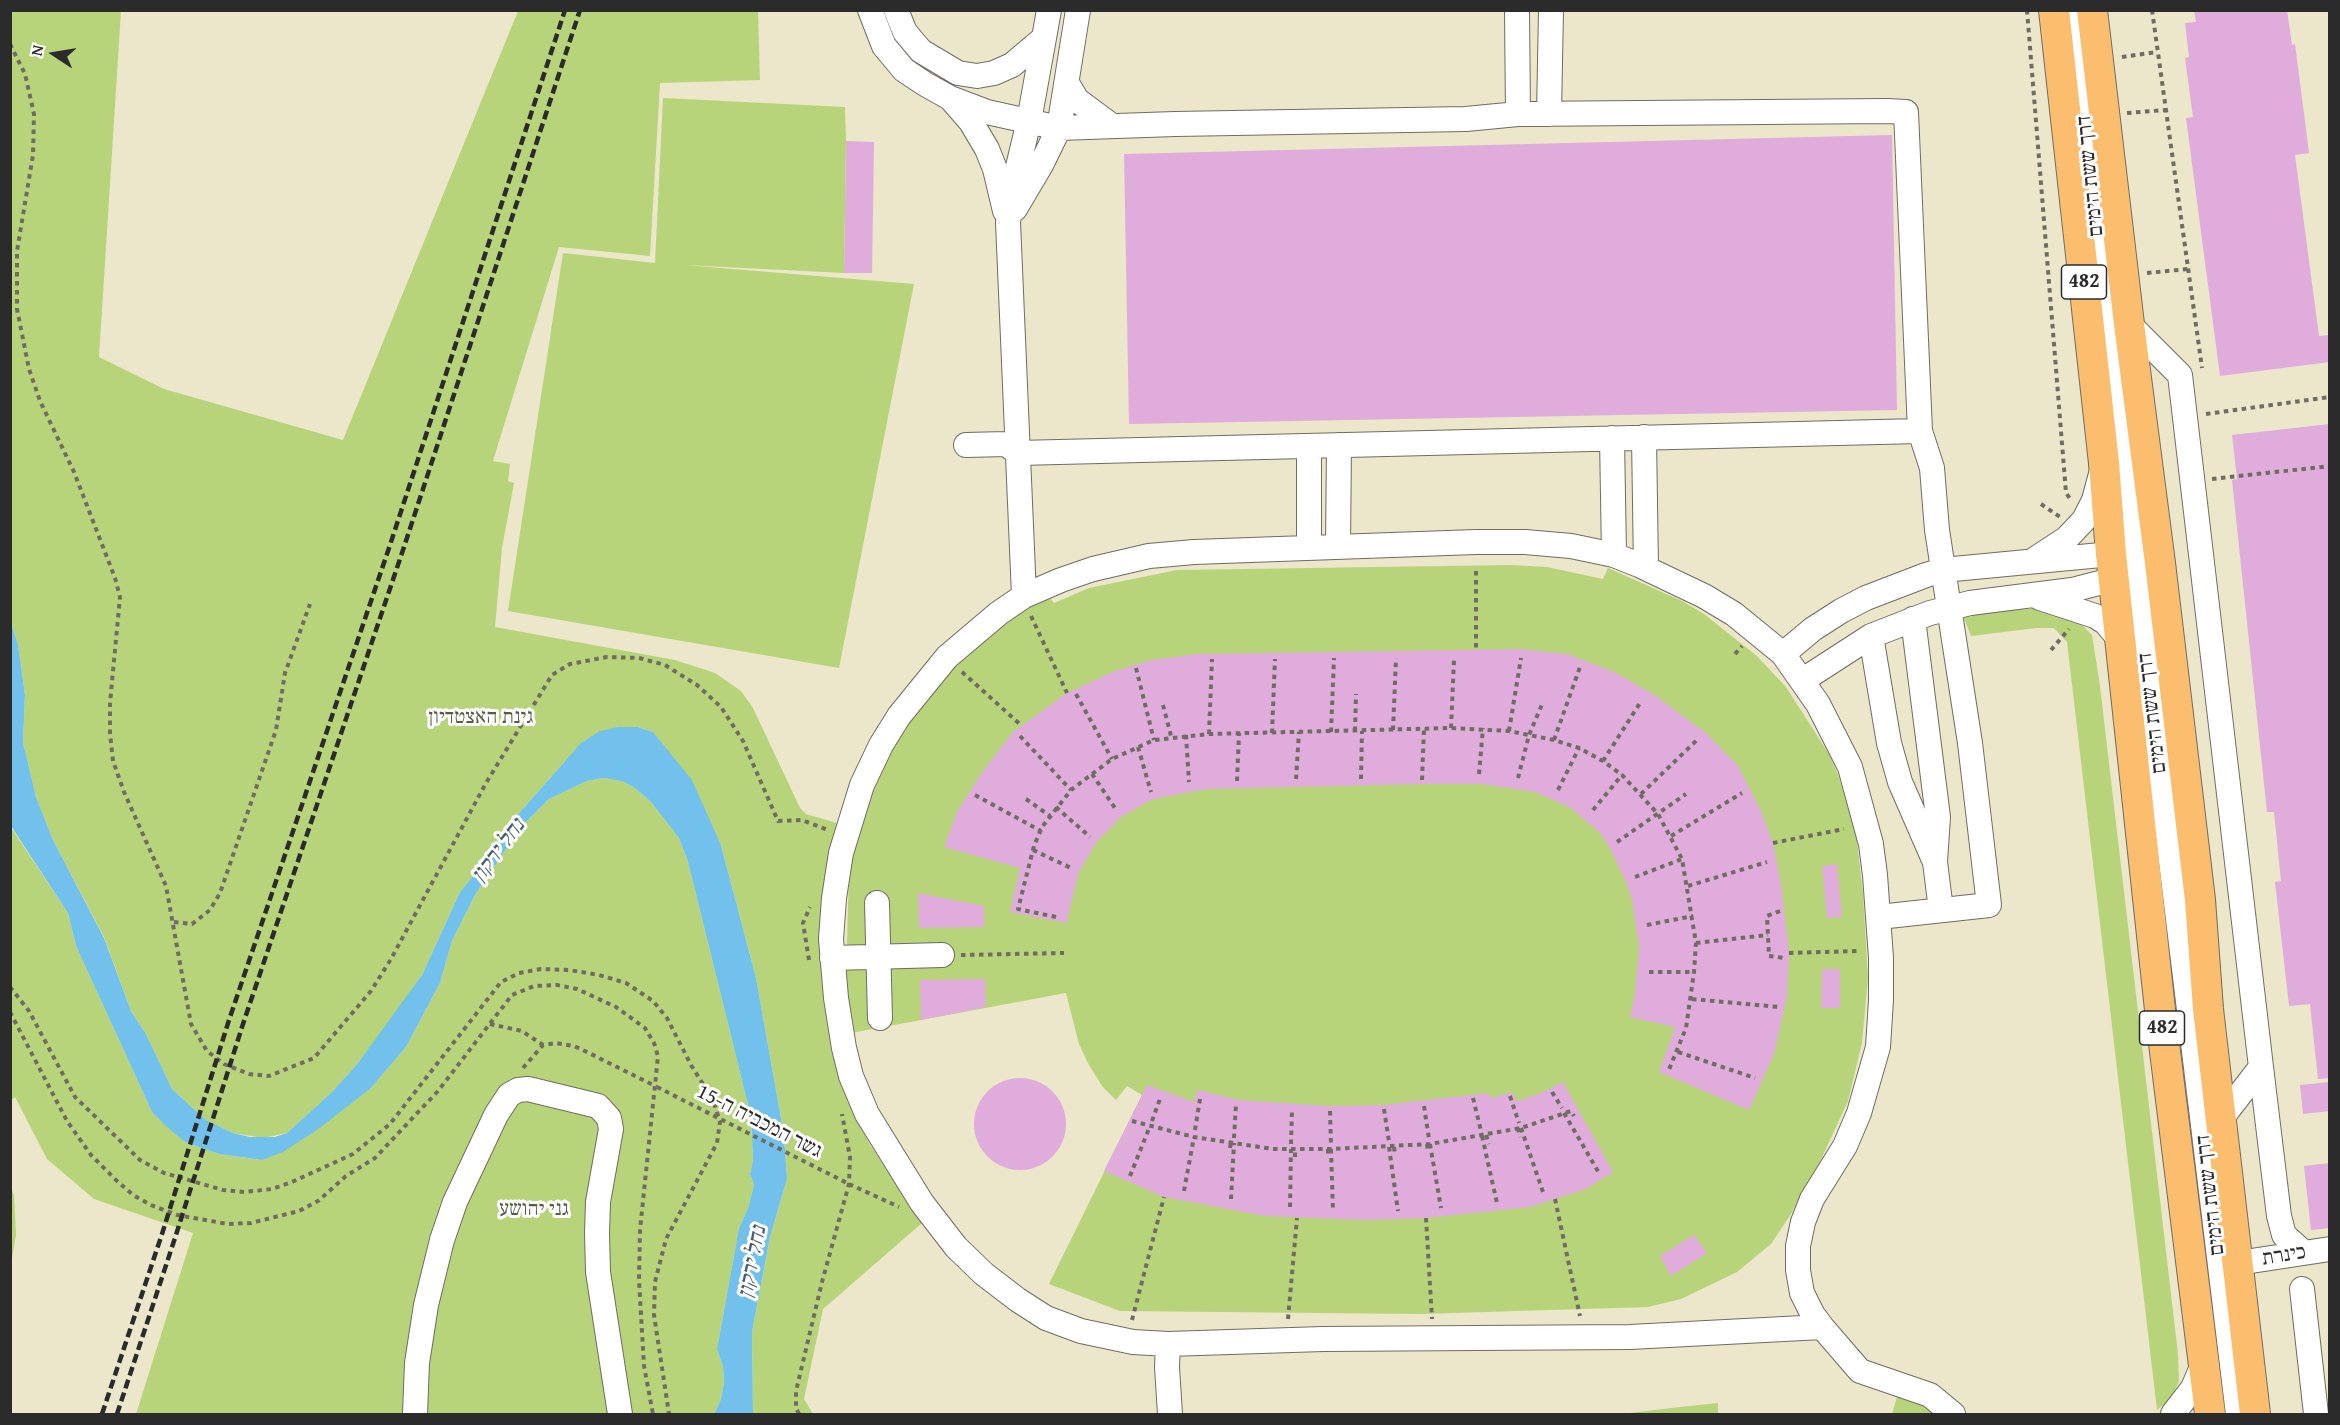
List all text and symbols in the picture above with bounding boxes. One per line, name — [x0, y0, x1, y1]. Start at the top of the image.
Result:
north arrow — [24, 24, 84, 84]
text: N — [24, 43, 49, 58]
street label: דרך ששת הימים — [2072, 114, 2110, 238]
road number: 482 — [2062, 265, 2106, 299]
street label: דרך ששת הימים — [2133, 651, 2173, 775]
park label: גינת האצטדיון — [429, 705, 533, 731]
water label: נחל ירקון — [467, 814, 531, 888]
road number: 482 — [2140, 1011, 2184, 1045]
street label: גשר המכביה ה-15 — [692, 1080, 826, 1164]
street label: דרך ששת הימים — [2191, 1133, 2231, 1257]
park label: גני יהושע — [499, 1197, 569, 1223]
water label: נחל ירקון — [733, 1224, 773, 1300]
street label: כינרת — [2260, 1240, 2308, 1272]

